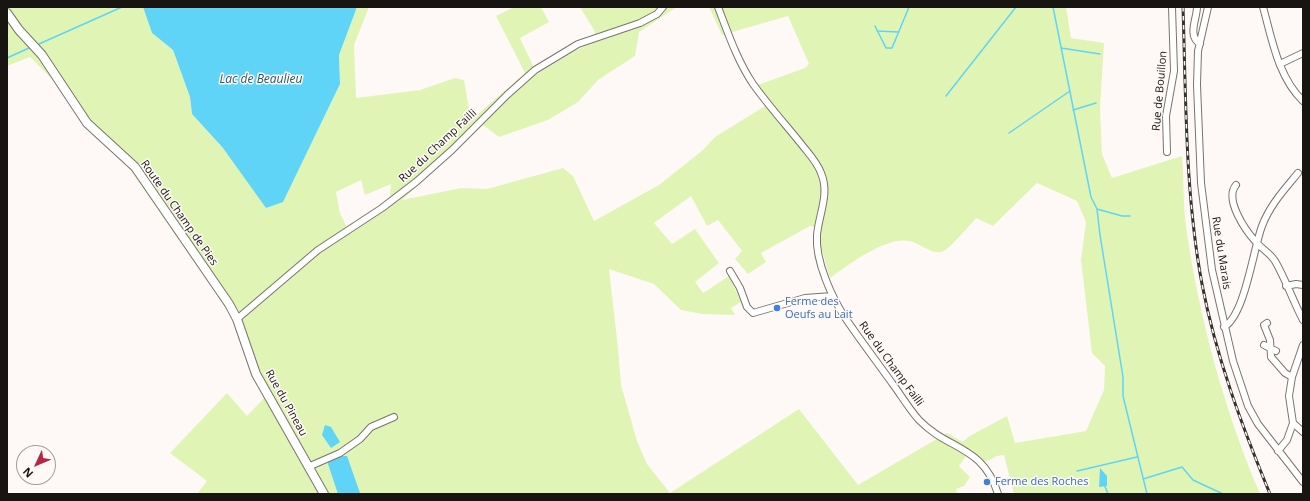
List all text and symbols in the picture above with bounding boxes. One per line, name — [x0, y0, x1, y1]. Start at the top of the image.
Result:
street label: Rue de Bouillon — [1150, 50, 1170, 132]
water label: Lac de Beaulieu — [220, 73, 302, 87]
street label: Rue du Champ Failli — [396, 107, 480, 185]
street label: Route du Champ de Pies — [138, 158, 220, 268]
street label: Rue du Marais — [1209, 216, 1233, 290]
place label: Ferme des Oeufs au Lait — [785, 295, 853, 321]
marker: Ferme des Oeufs au Lait — [772, 303, 782, 313]
street label: Rue du Champ Failli — [856, 319, 926, 409]
street label: Rue du Pineau — [262, 367, 310, 439]
north arrow — [16, 445, 56, 485]
text: N — [19, 465, 36, 481]
place label: Ferme des Roches — [995, 475, 1088, 489]
marker: Ferme des Roches — [982, 477, 992, 487]

